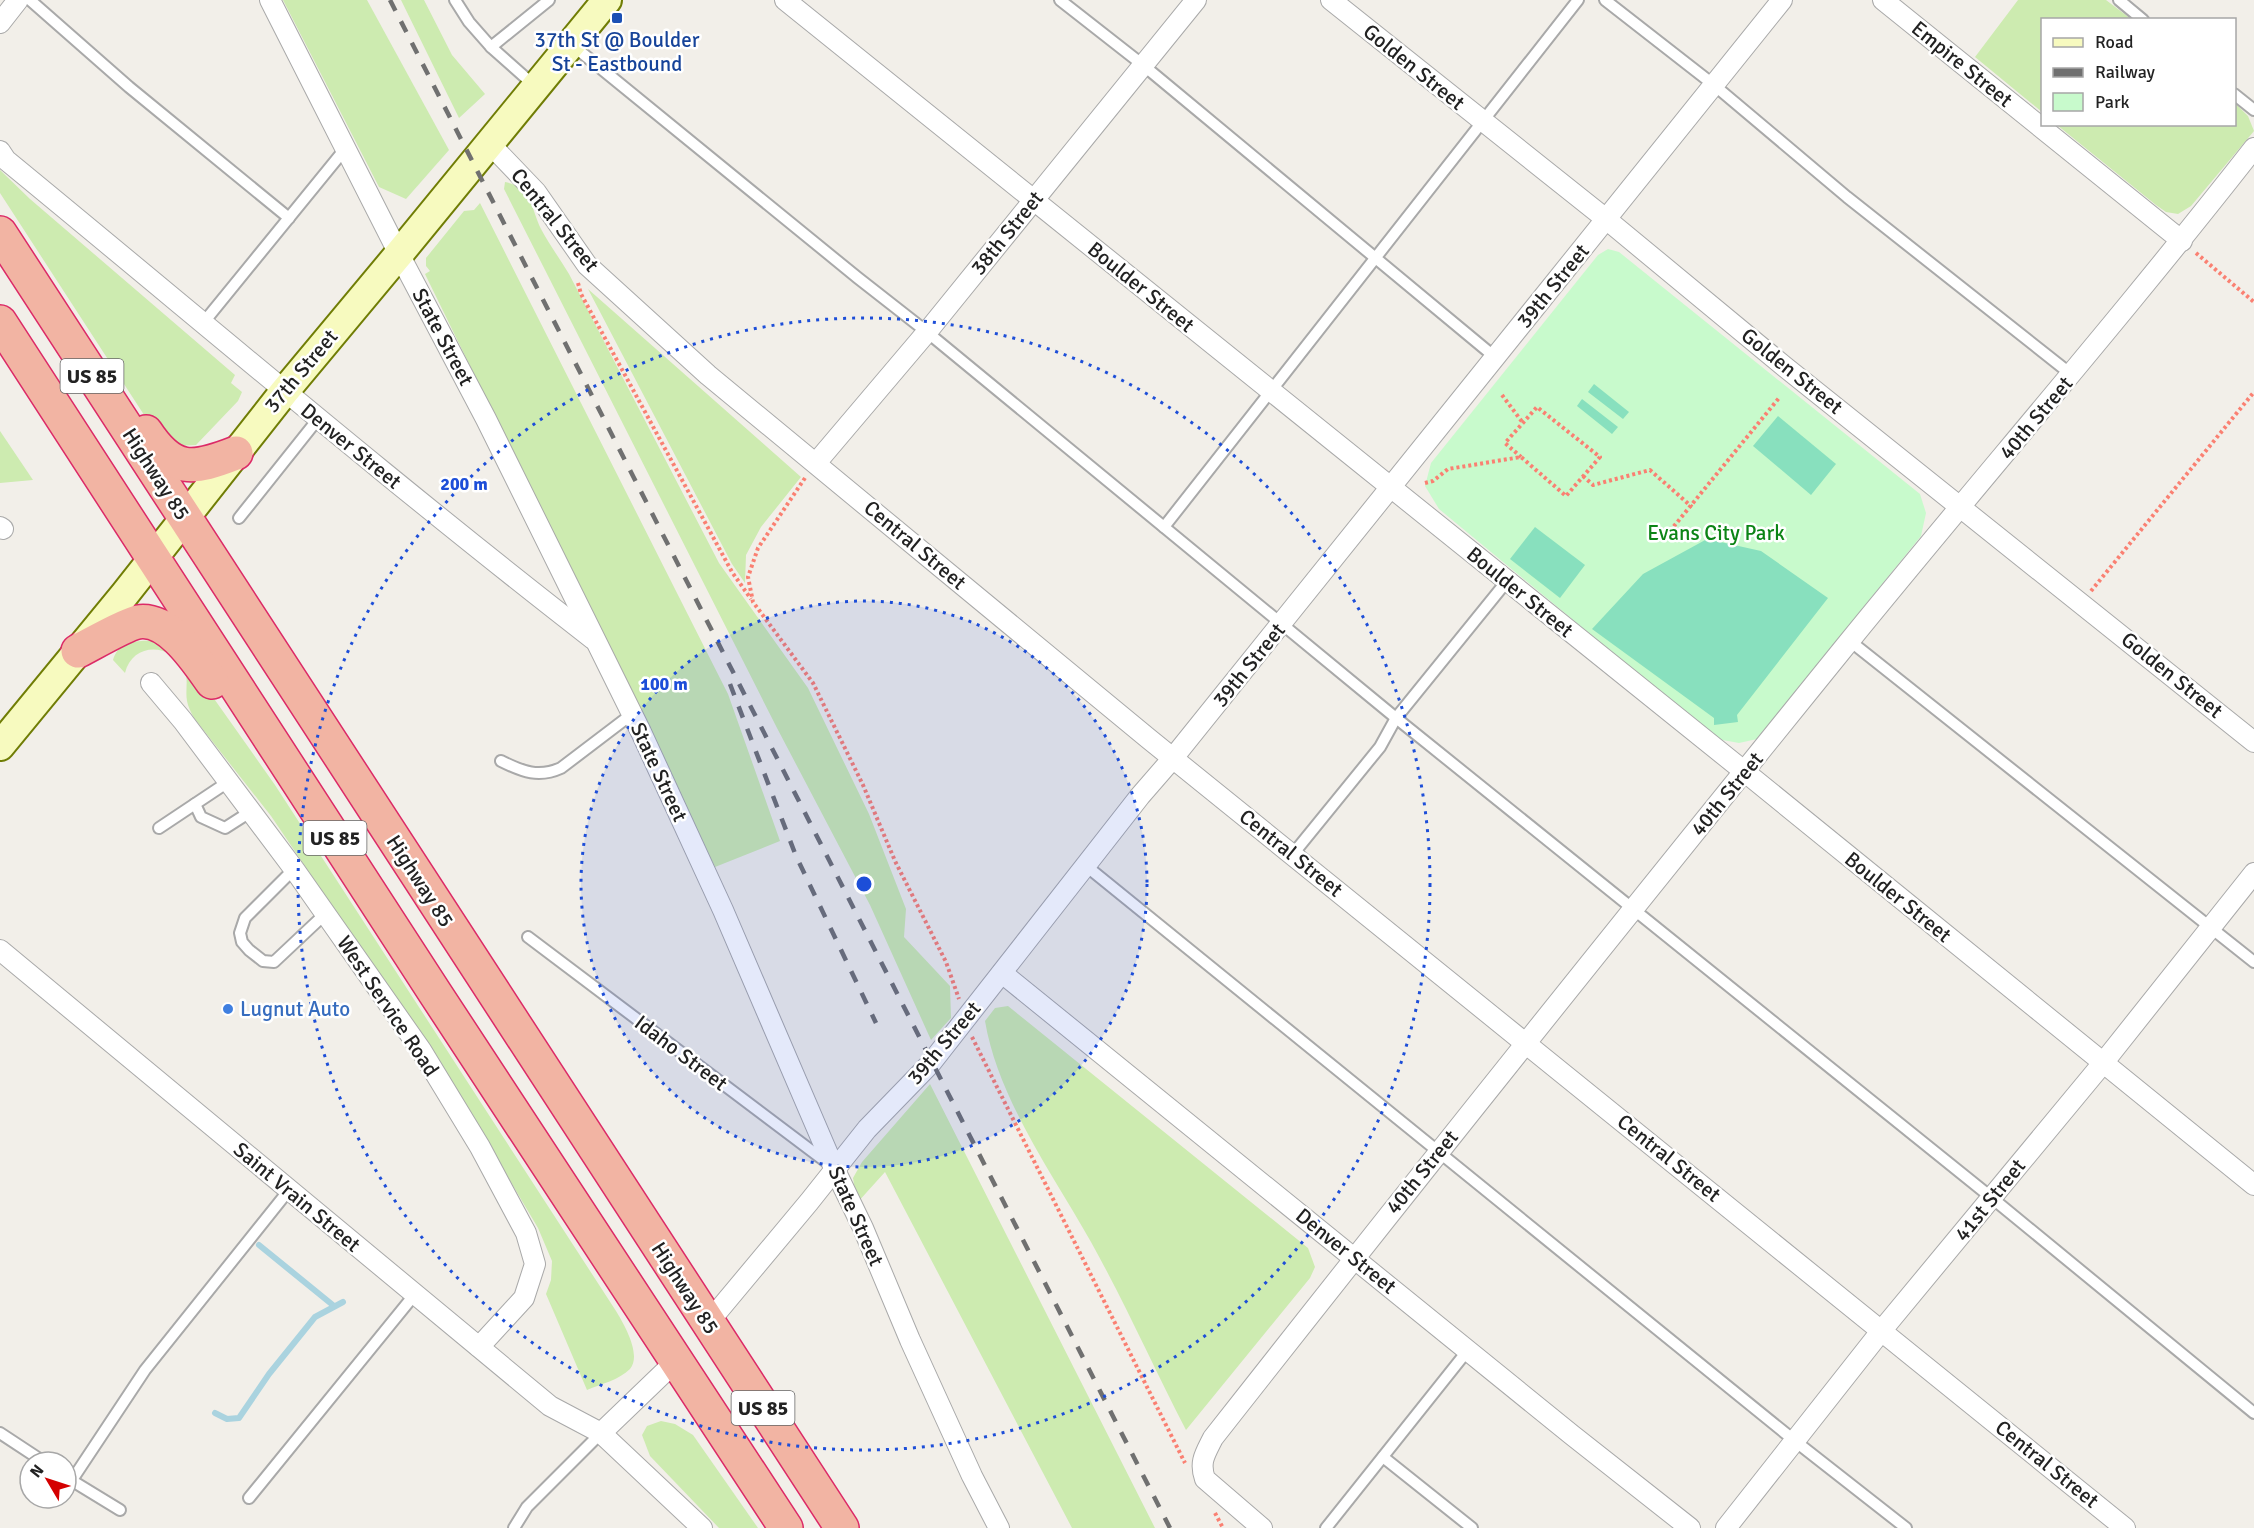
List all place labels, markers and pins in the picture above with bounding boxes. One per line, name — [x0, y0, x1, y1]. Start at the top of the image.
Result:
marker: 37th St @ Boulder St - Eastbound — [610, 11, 624, 25]
place label: 37th St @ Boulder St - Eastbound — [535, 27, 700, 77]
centre of rings — [854, 874, 874, 894]
place label: Lugnut Auto — [240, 996, 350, 1022]
marker: Lugnut Auto — [221, 1002, 235, 1016]

